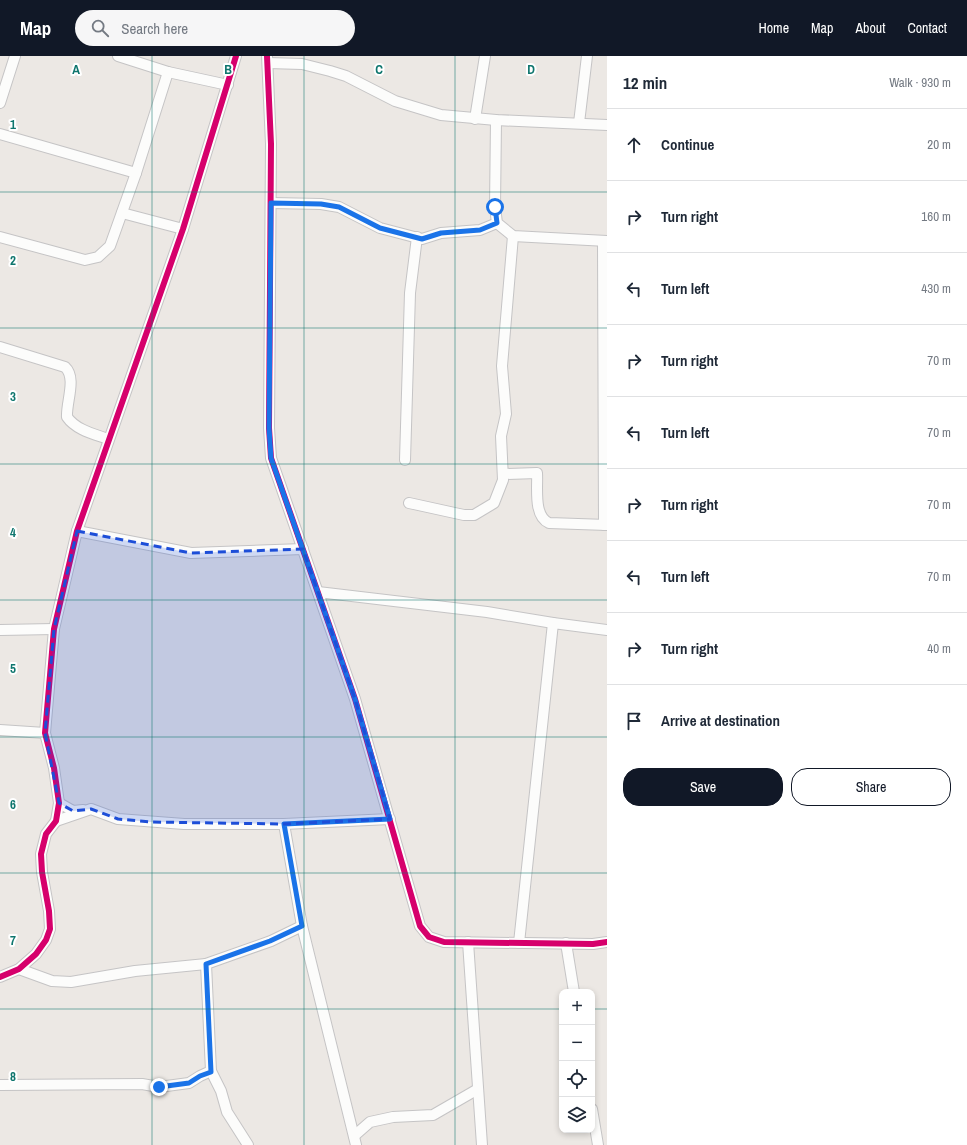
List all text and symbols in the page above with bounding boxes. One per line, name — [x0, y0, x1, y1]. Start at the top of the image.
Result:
search box — [75, 10, 355, 46]
text: Map — [20, 15, 51, 41]
icon: search — [89, 17, 111, 39]
text: Search here — [121, 18, 188, 39]
text: Home — [758, 19, 789, 37]
text: Map — [811, 19, 833, 37]
text: About — [855, 19, 885, 37]
text: Contact — [907, 19, 947, 37]
text: A — [72, 61, 80, 78]
text: B — [224, 61, 232, 78]
text: C — [375, 61, 383, 78]
text: D — [527, 61, 535, 78]
text: 12 min — [623, 71, 667, 94]
text: Walk · 930 m — [889, 74, 951, 91]
text: 1 — [10, 116, 16, 133]
icon: ahead — [623, 134, 645, 156]
text: Continue — [661, 134, 714, 155]
text: 20 m — [927, 136, 951, 153]
route start — [486, 198, 504, 216]
icon: right — [623, 206, 645, 228]
text: Turn right — [661, 206, 718, 227]
text: 160 m — [921, 208, 951, 225]
text: 2 — [10, 252, 16, 269]
icon: left — [623, 278, 645, 300]
text: Turn left — [661, 278, 709, 299]
text: 430 m — [921, 280, 951, 297]
icon: right — [623, 350, 645, 372]
text: Turn right — [661, 350, 718, 371]
text: 70 m — [927, 352, 951, 369]
text: 3 — [10, 388, 16, 405]
icon: left — [623, 422, 645, 444]
text: Turn left — [661, 422, 709, 443]
text: 70 m — [927, 424, 951, 441]
icon: right — [623, 494, 645, 516]
text: Turn right — [661, 494, 718, 515]
text: 70 m — [927, 496, 951, 513]
text: 4 — [10, 524, 16, 541]
icon: left — [623, 566, 645, 588]
text: Turn left — [661, 566, 709, 587]
text: 70 m — [927, 568, 951, 585]
icon: right — [623, 638, 645, 660]
text: Turn right — [661, 638, 718, 659]
text: 40 m — [927, 640, 951, 657]
text: 5 — [10, 660, 16, 677]
icon: arrive — [623, 710, 645, 732]
text: Arrive at destination — [661, 710, 780, 731]
button: Save — [623, 768, 783, 806]
button: Share — [791, 768, 951, 806]
text: 6 — [10, 796, 16, 813]
text: 7 — [10, 932, 16, 949]
map controls — [559, 989, 595, 1133]
button: + — [559, 989, 595, 1025]
button: − — [559, 1025, 595, 1061]
button: locate — [559, 1061, 595, 1097]
text: 8 — [10, 1068, 16, 1085]
route end — [150, 1078, 168, 1096]
button: layers — [559, 1097, 595, 1133]

